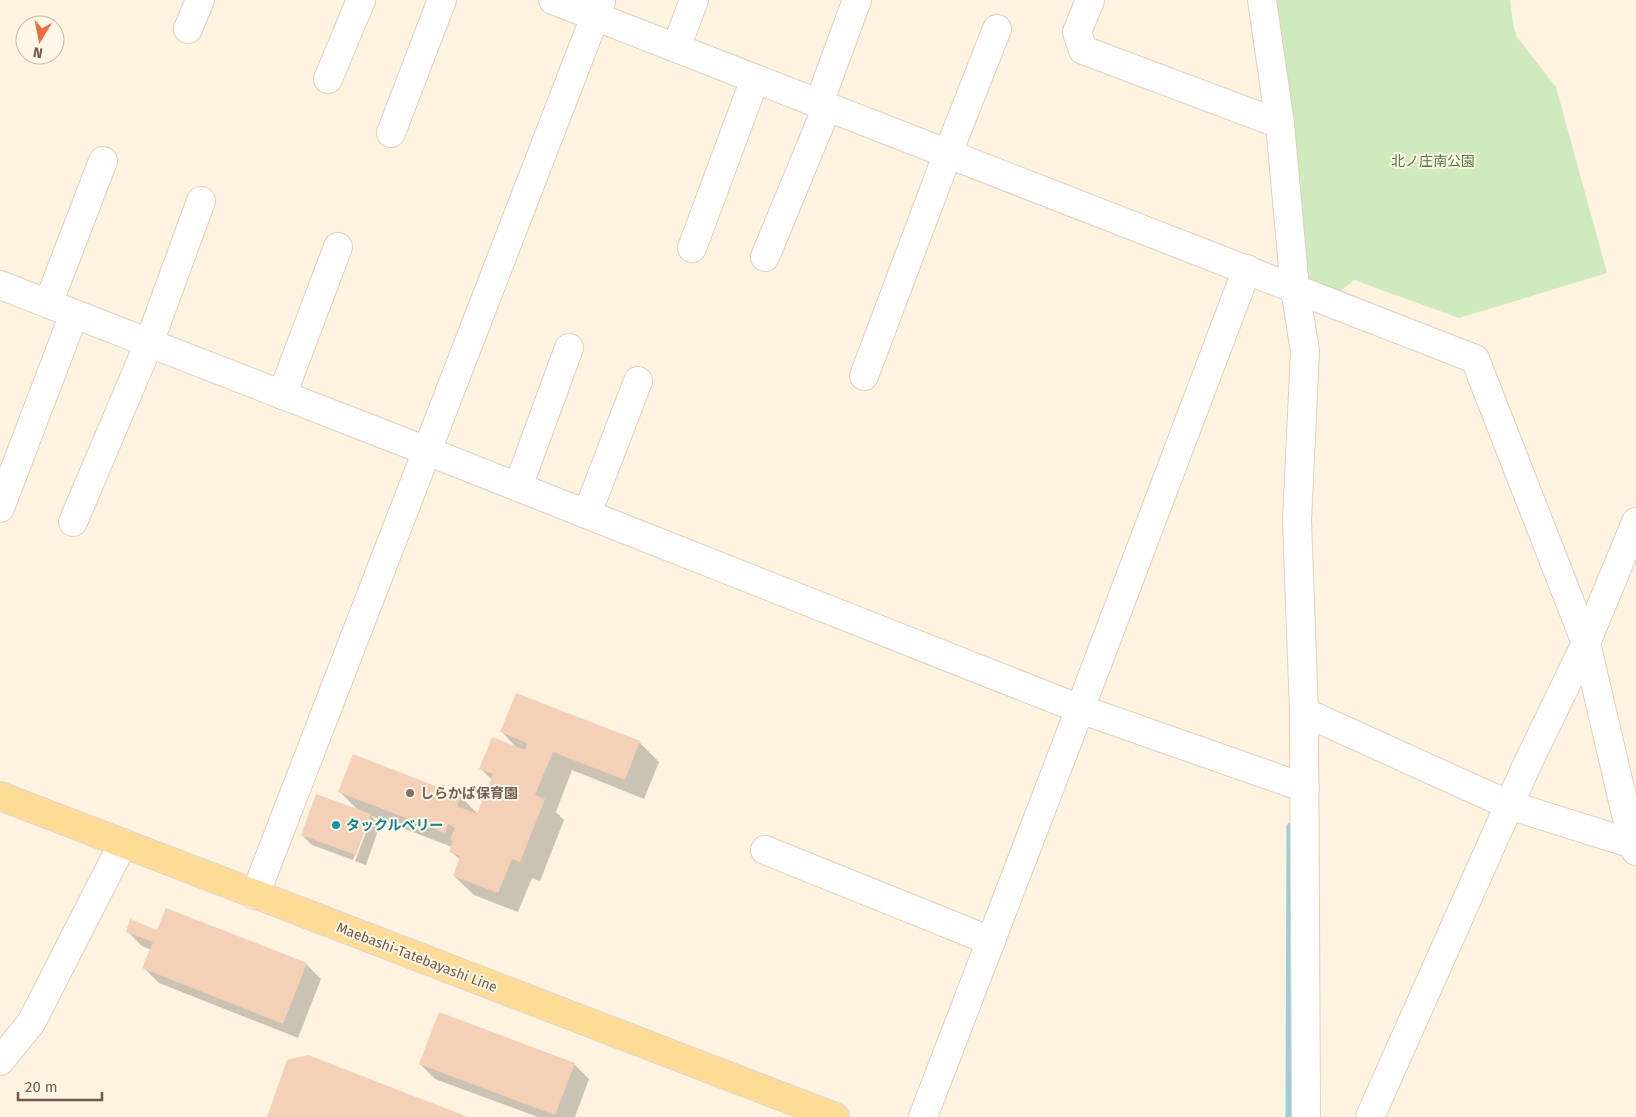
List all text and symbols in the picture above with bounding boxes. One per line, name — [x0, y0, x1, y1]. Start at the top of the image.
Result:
north arrow — [15, 15, 65, 65]
text: N — [32, 43, 44, 61]
park label: 北ノ庄南公園 — [1391, 153, 1475, 170]
place label: しらかば保育園 — [420, 785, 518, 802]
marker: しらかば保育園 — [404, 787, 416, 799]
place label: タックルベリー — [346, 817, 444, 834]
marker: タックルベリー — [330, 819, 342, 831]
street label: Maebashi-Tatebayashi Line — [334, 919, 500, 996]
scale bar — [18, 1070, 101, 1102]
text: 20 m — [25, 1078, 58, 1096]

